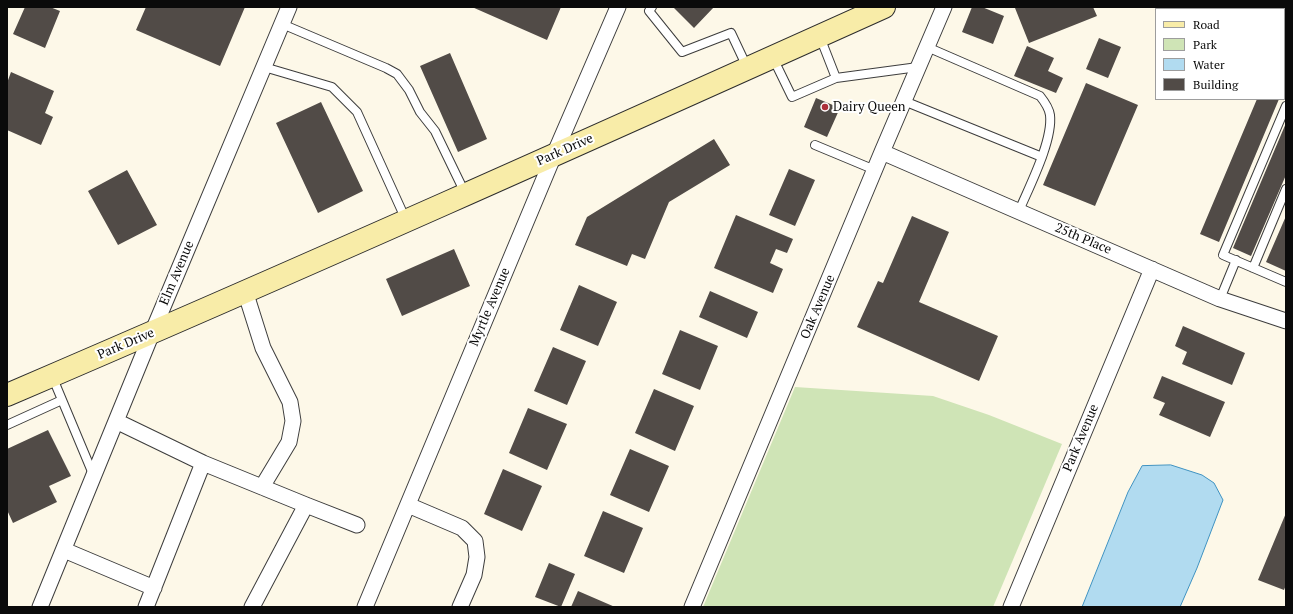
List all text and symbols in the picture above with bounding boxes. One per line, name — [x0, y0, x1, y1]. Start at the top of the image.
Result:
legend — [1155, 8, 1285, 100]
text: Road — [1193, 17, 1220, 32]
text: Park — [1193, 37, 1217, 52]
text: Water — [1193, 57, 1225, 72]
text: Building — [1193, 77, 1238, 92]
place label: Dairy Queen — [833, 99, 906, 115]
marker: Dairy Queen — [820, 102, 830, 112]
street label: Park Drive — [534, 131, 596, 169]
street label: 25th Place — [1052, 220, 1114, 258]
street label: Elm Avenue — [156, 238, 198, 308]
street label: Myrtle Avenue — [466, 265, 514, 349]
street label: Oak Avenue — [797, 272, 839, 342]
street label: Park Drive — [95, 325, 157, 363]
street label: Park Avenue — [1060, 402, 1102, 474]

